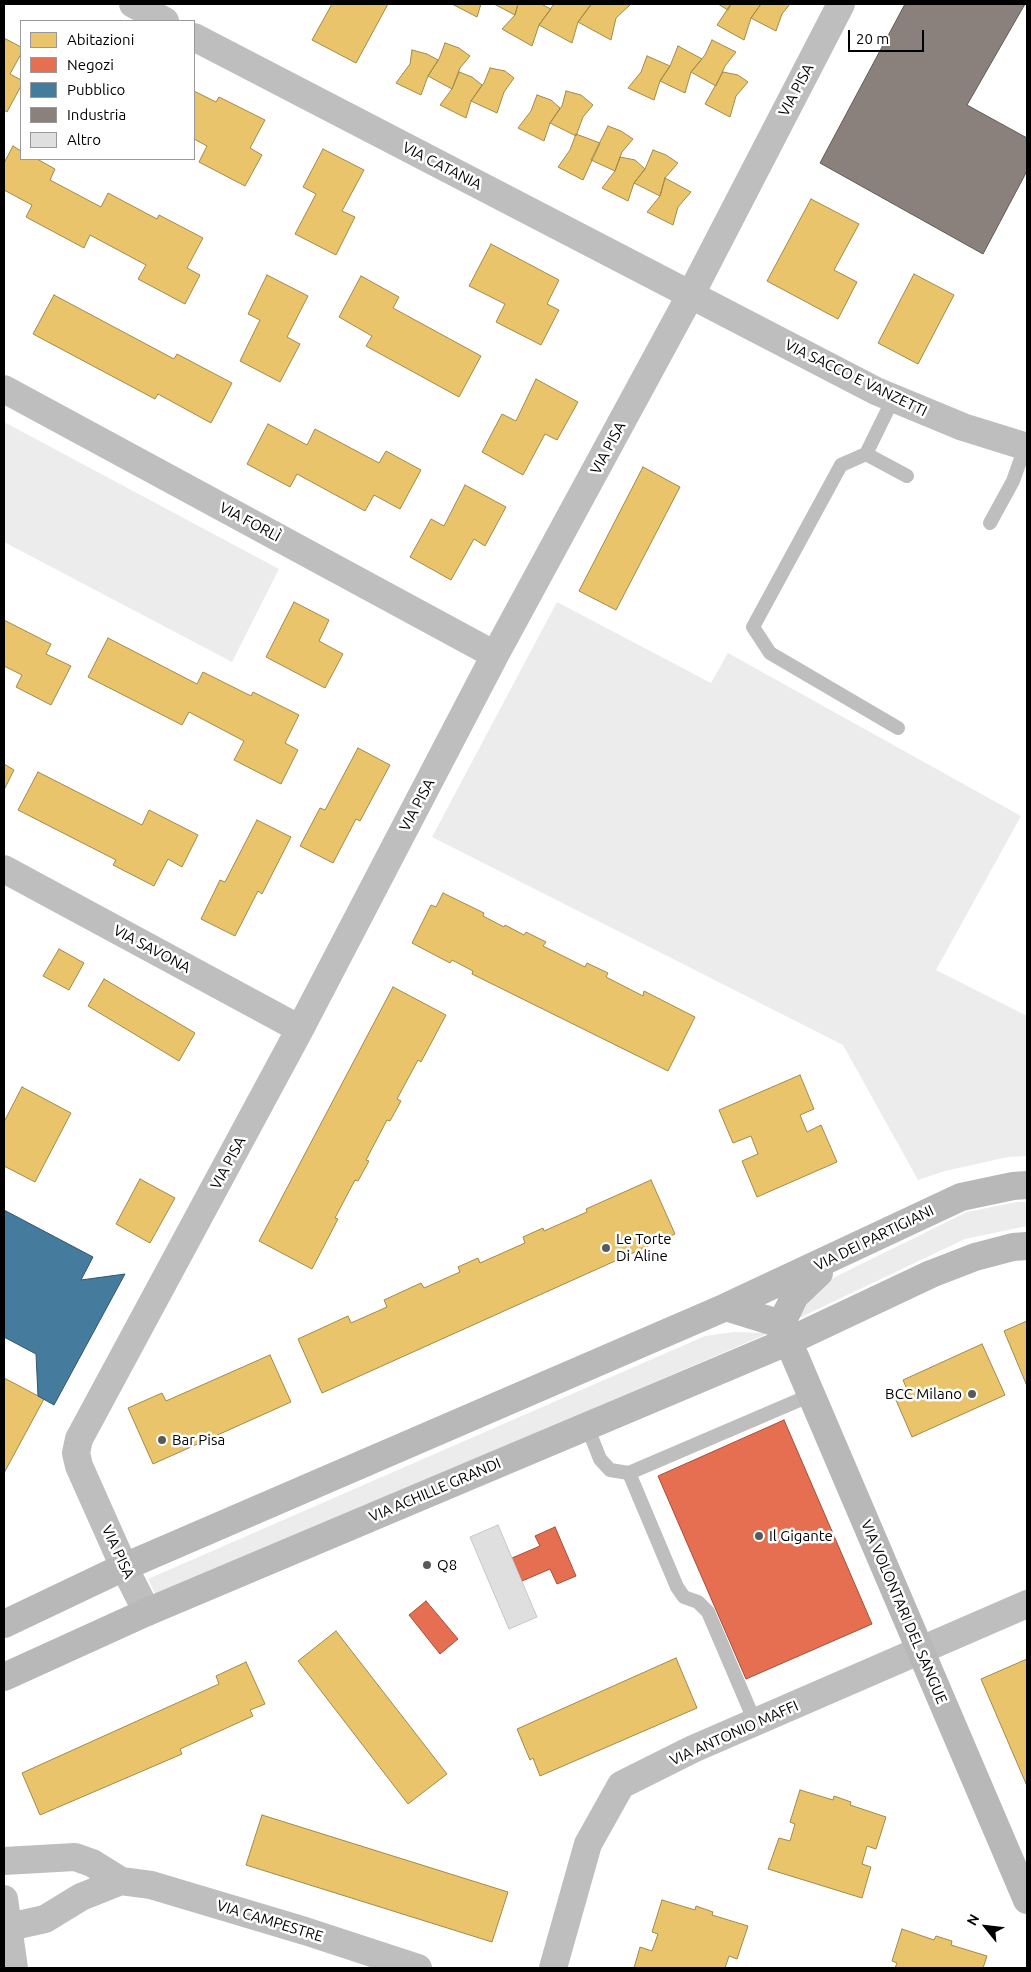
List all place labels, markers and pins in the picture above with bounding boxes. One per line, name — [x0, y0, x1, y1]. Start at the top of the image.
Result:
place label: Le Torte Di Aline — [616, 1230, 672, 1265]
marker: Le Torte Di Aline — [600, 1242, 612, 1254]
place label: BCC Milano — [885, 1385, 962, 1403]
marker: BCC Milano — [966, 1388, 978, 1400]
place label: Bar Pisa — [172, 1431, 225, 1449]
marker: Bar Pisa — [156, 1434, 168, 1446]
place label: Il Gigante — [769, 1527, 833, 1545]
marker: Il Gigante — [753, 1530, 765, 1542]
place label: Q8 — [437, 1556, 457, 1574]
marker: Q8 — [421, 1559, 433, 1571]

